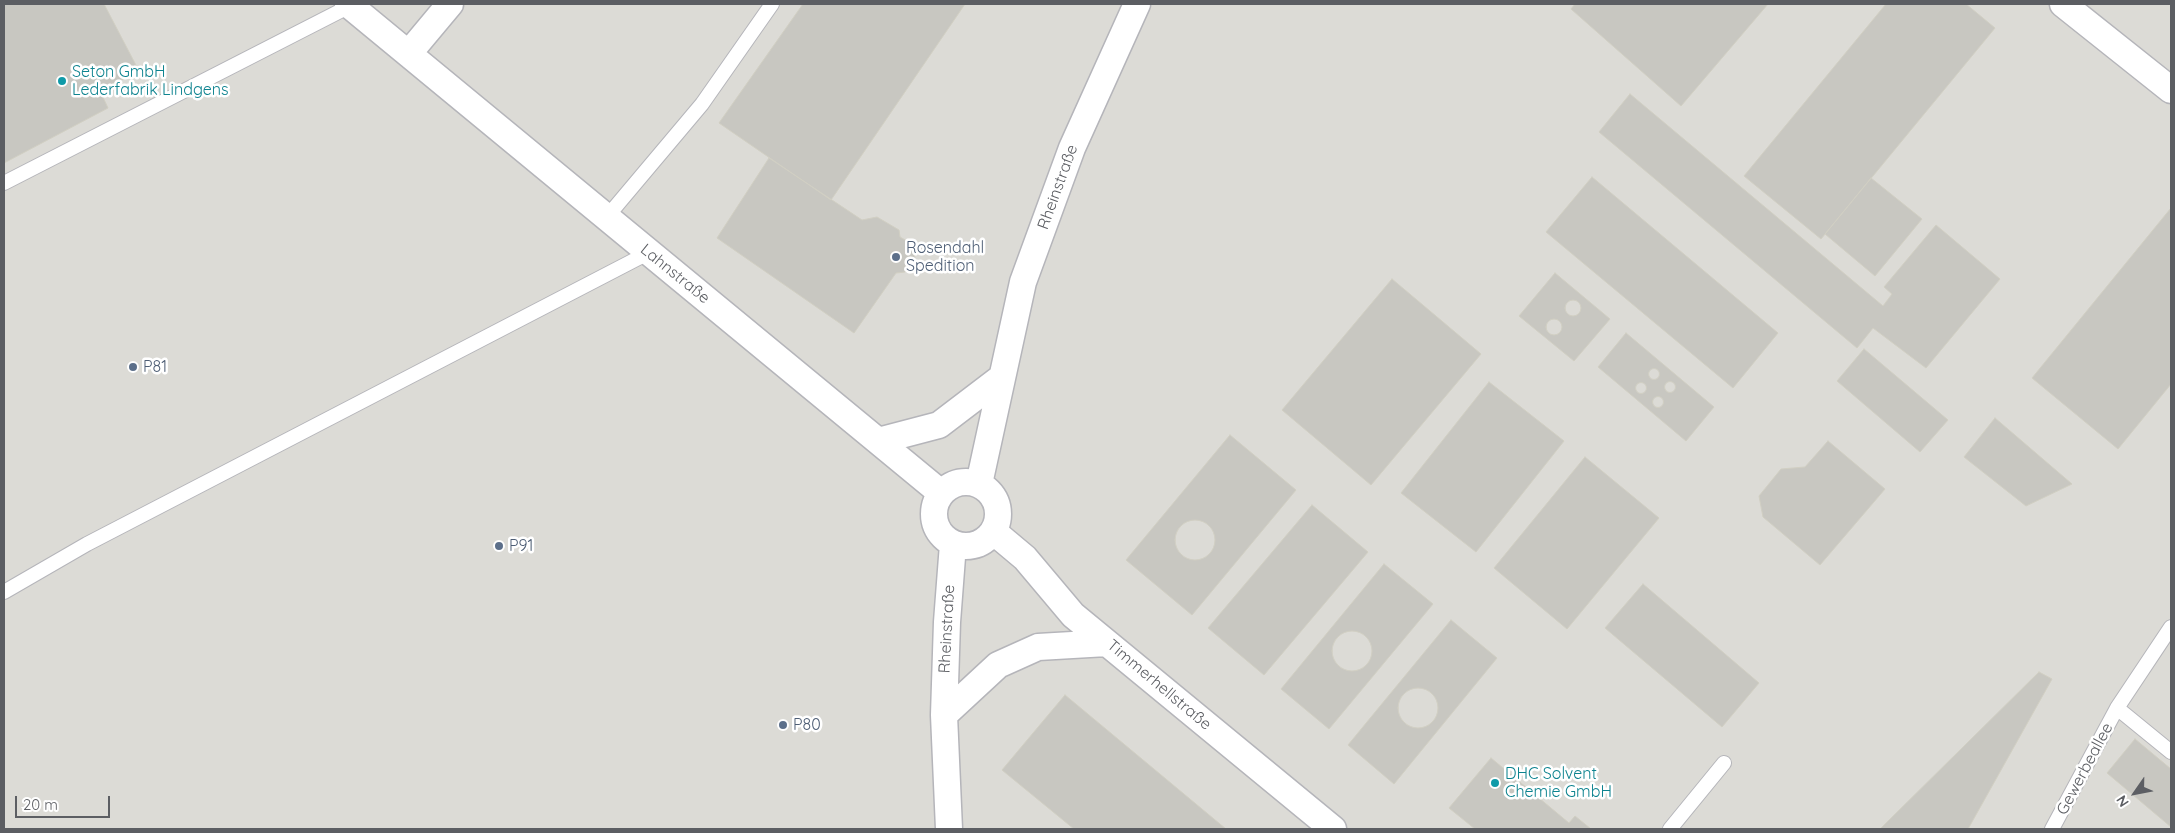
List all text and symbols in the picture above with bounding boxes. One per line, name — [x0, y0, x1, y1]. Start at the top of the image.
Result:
place label: Seton GmbH Lederfabrik Lindgens — [72, 62, 228, 100]
marker: Seton GmbH Lederfabrik Lindgens — [56, 75, 68, 87]
street label: Rheinstraße — [1034, 142, 1082, 232]
place label: Rosendahl Spedition — [906, 238, 984, 276]
street label: Lahnstraße — [636, 240, 714, 308]
marker: Rosendahl Spedition — [890, 251, 902, 263]
place label: P81 — [143, 357, 167, 377]
marker: P81 — [127, 361, 139, 373]
place label: P91 — [509, 536, 534, 556]
marker: P91 — [493, 540, 505, 552]
street label: Rheinstraße — [935, 584, 959, 674]
street label: Timmerhellstraße — [1103, 636, 1215, 734]
place label: P80 — [793, 715, 821, 735]
marker: P80 — [777, 719, 789, 731]
street label: Gewerbeallee — [2053, 720, 2117, 818]
place label: DHC Solvent Chemie GmbH — [1505, 764, 1612, 802]
north arrow — [2110, 768, 2160, 818]
marker: DHC Solvent Chemie GmbH — [1489, 777, 1501, 789]
scale bar — [18, 786, 112, 818]
text: N — [2112, 792, 2133, 810]
text: 20 m — [23, 795, 58, 814]

